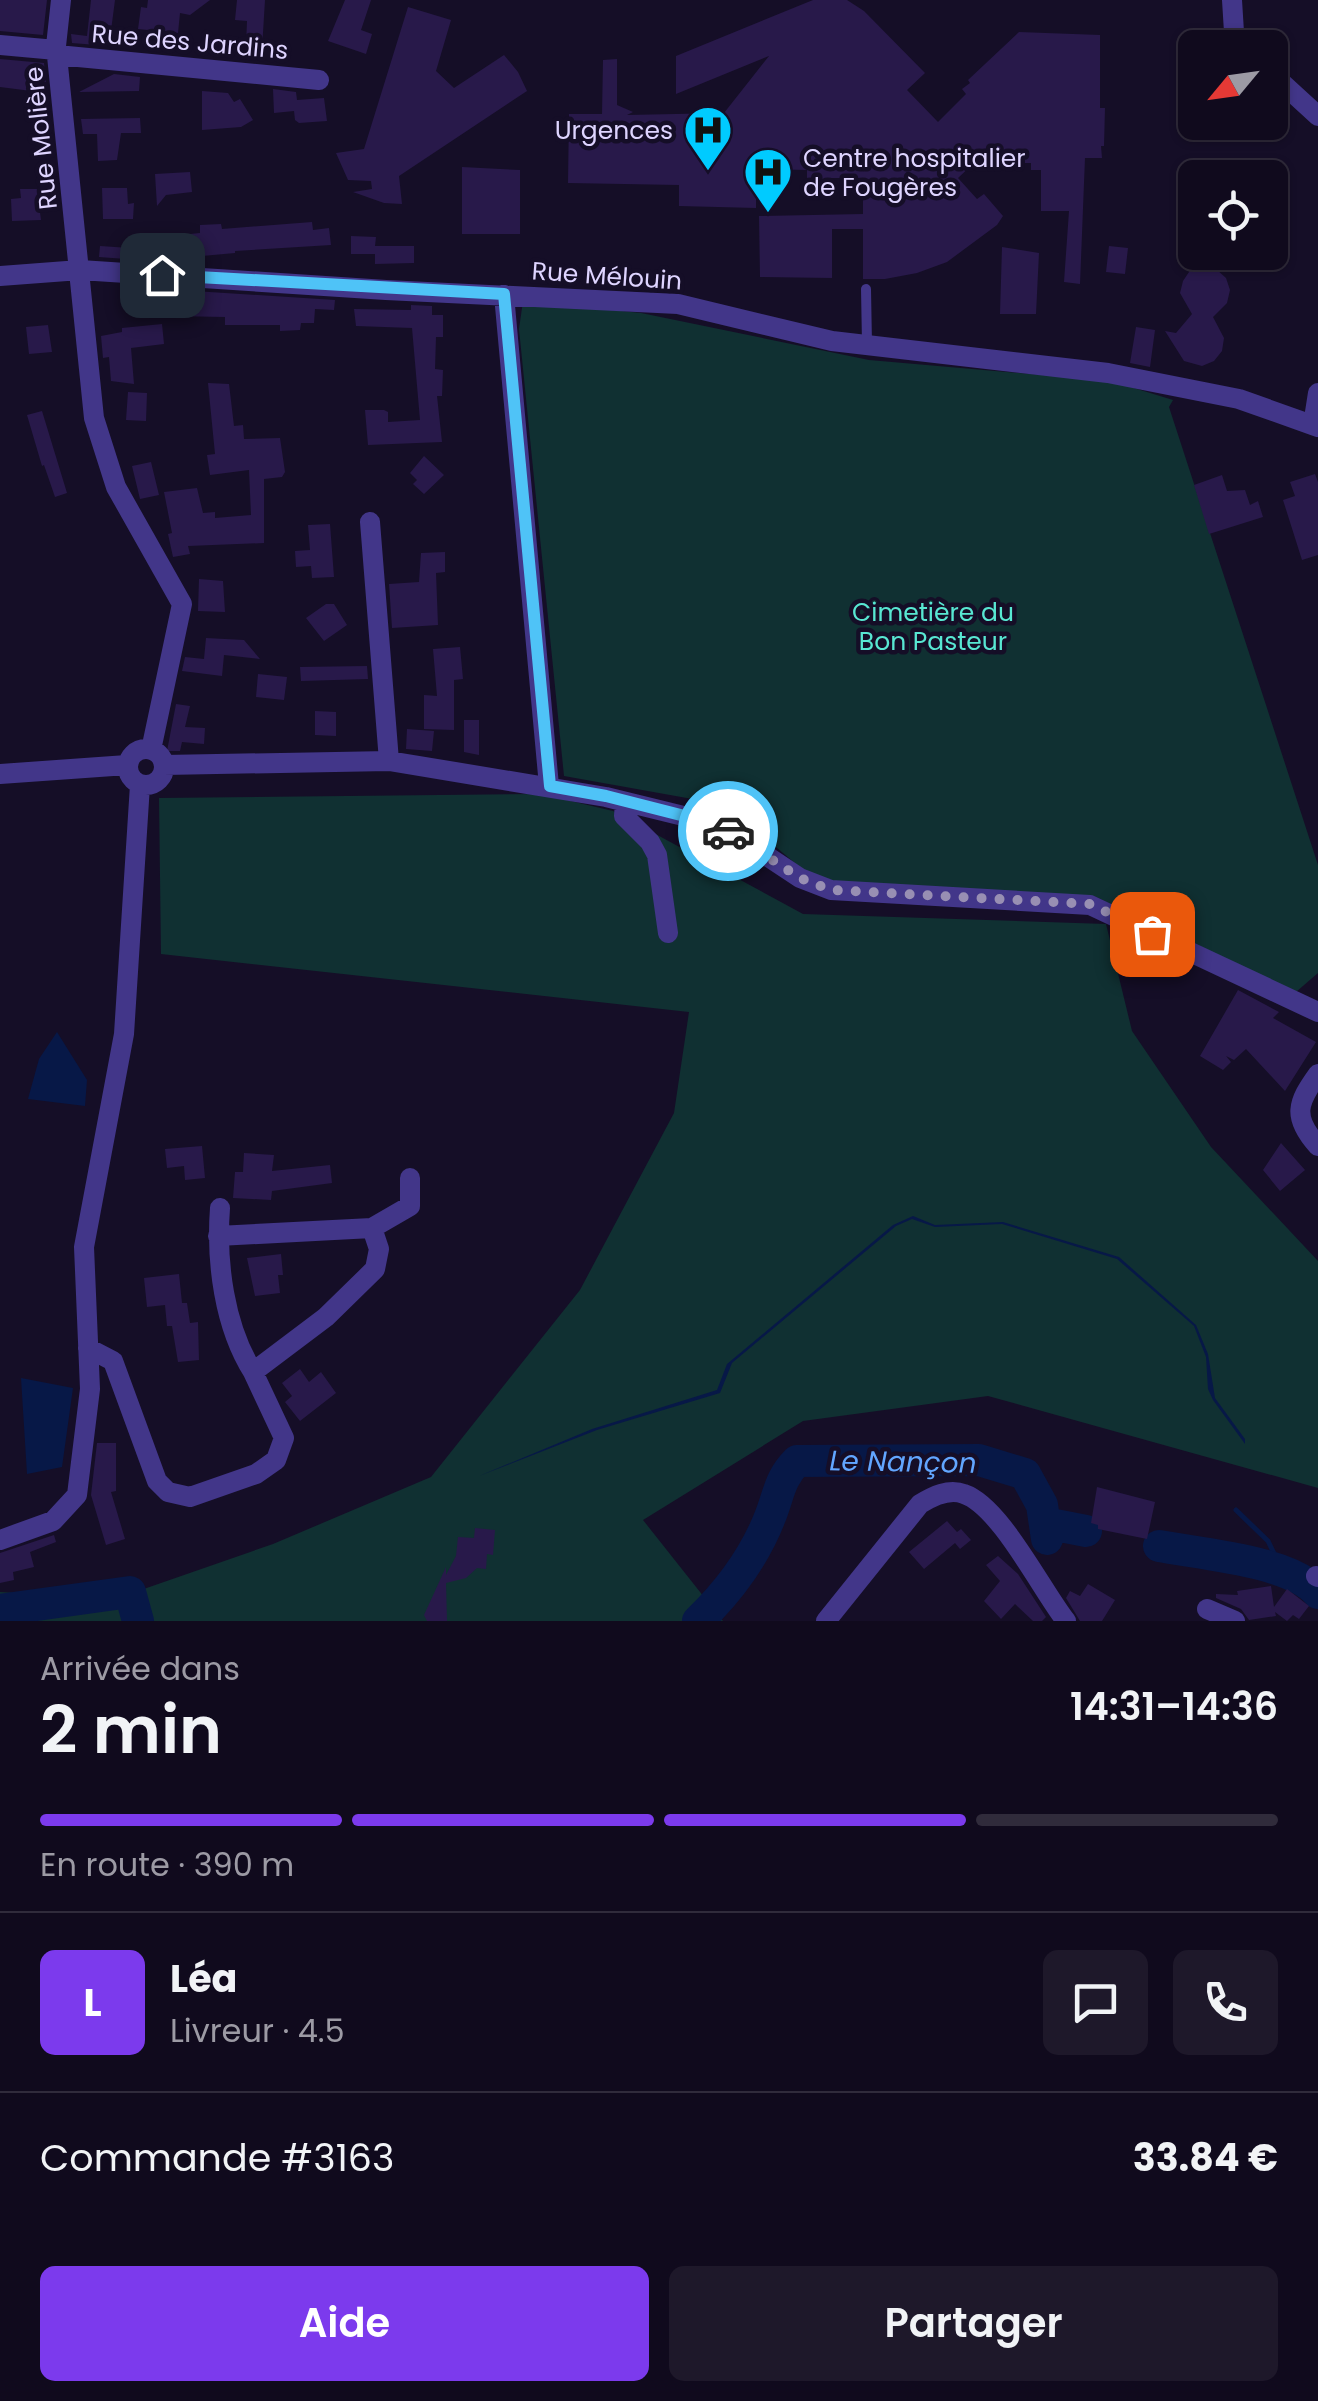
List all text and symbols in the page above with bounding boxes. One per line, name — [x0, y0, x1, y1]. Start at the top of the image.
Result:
street label: Rue des Jardins — [90, 16, 290, 68]
north arrow — [1178, 30, 1288, 140]
map controls — [1178, 30, 1288, 270]
street label: Rue Molière — [16, 65, 66, 211]
hospital icon: Urgences — [682, 104, 734, 172]
place label: Urgences — [555, 113, 673, 148]
place label: Centre hospitalier de Fougères — [803, 141, 1026, 205]
hospital icon: Centre hospitalier de Fougères — [742, 146, 794, 214]
button: locate — [1178, 160, 1288, 270]
pin — [120, 233, 205, 318]
icon: home — [135, 248, 190, 303]
street label: Rue Mélouin — [531, 253, 683, 299]
park label: Cimetière du Bon Pasteur — [852, 595, 1014, 659]
courier — [678, 781, 778, 881]
icon: car — [701, 804, 756, 859]
pin — [1110, 892, 1195, 977]
icon: bag — [1125, 907, 1180, 962]
water label: Le Nançon — [829, 1441, 977, 1483]
text: Arrivée dans — [40, 1646, 240, 1691]
text: 14:31–14:36 — [1070, 1680, 1278, 1733]
text: 2 min — [40, 1685, 222, 1776]
text: En route · 390 m — [40, 1842, 294, 1887]
button: chat — [1043, 1950, 1148, 2055]
button: phone — [1173, 1950, 1278, 2055]
text: Léa — [170, 1952, 237, 2005]
text: L — [83, 1976, 102, 2029]
text: Livreur · 4.5 — [170, 2008, 345, 2053]
text: Commande #3163 — [40, 2131, 394, 2184]
text: 33.84 € — [1133, 2131, 1278, 2184]
button: Aide — [40, 2266, 649, 2381]
button: Partager — [669, 2266, 1278, 2381]

